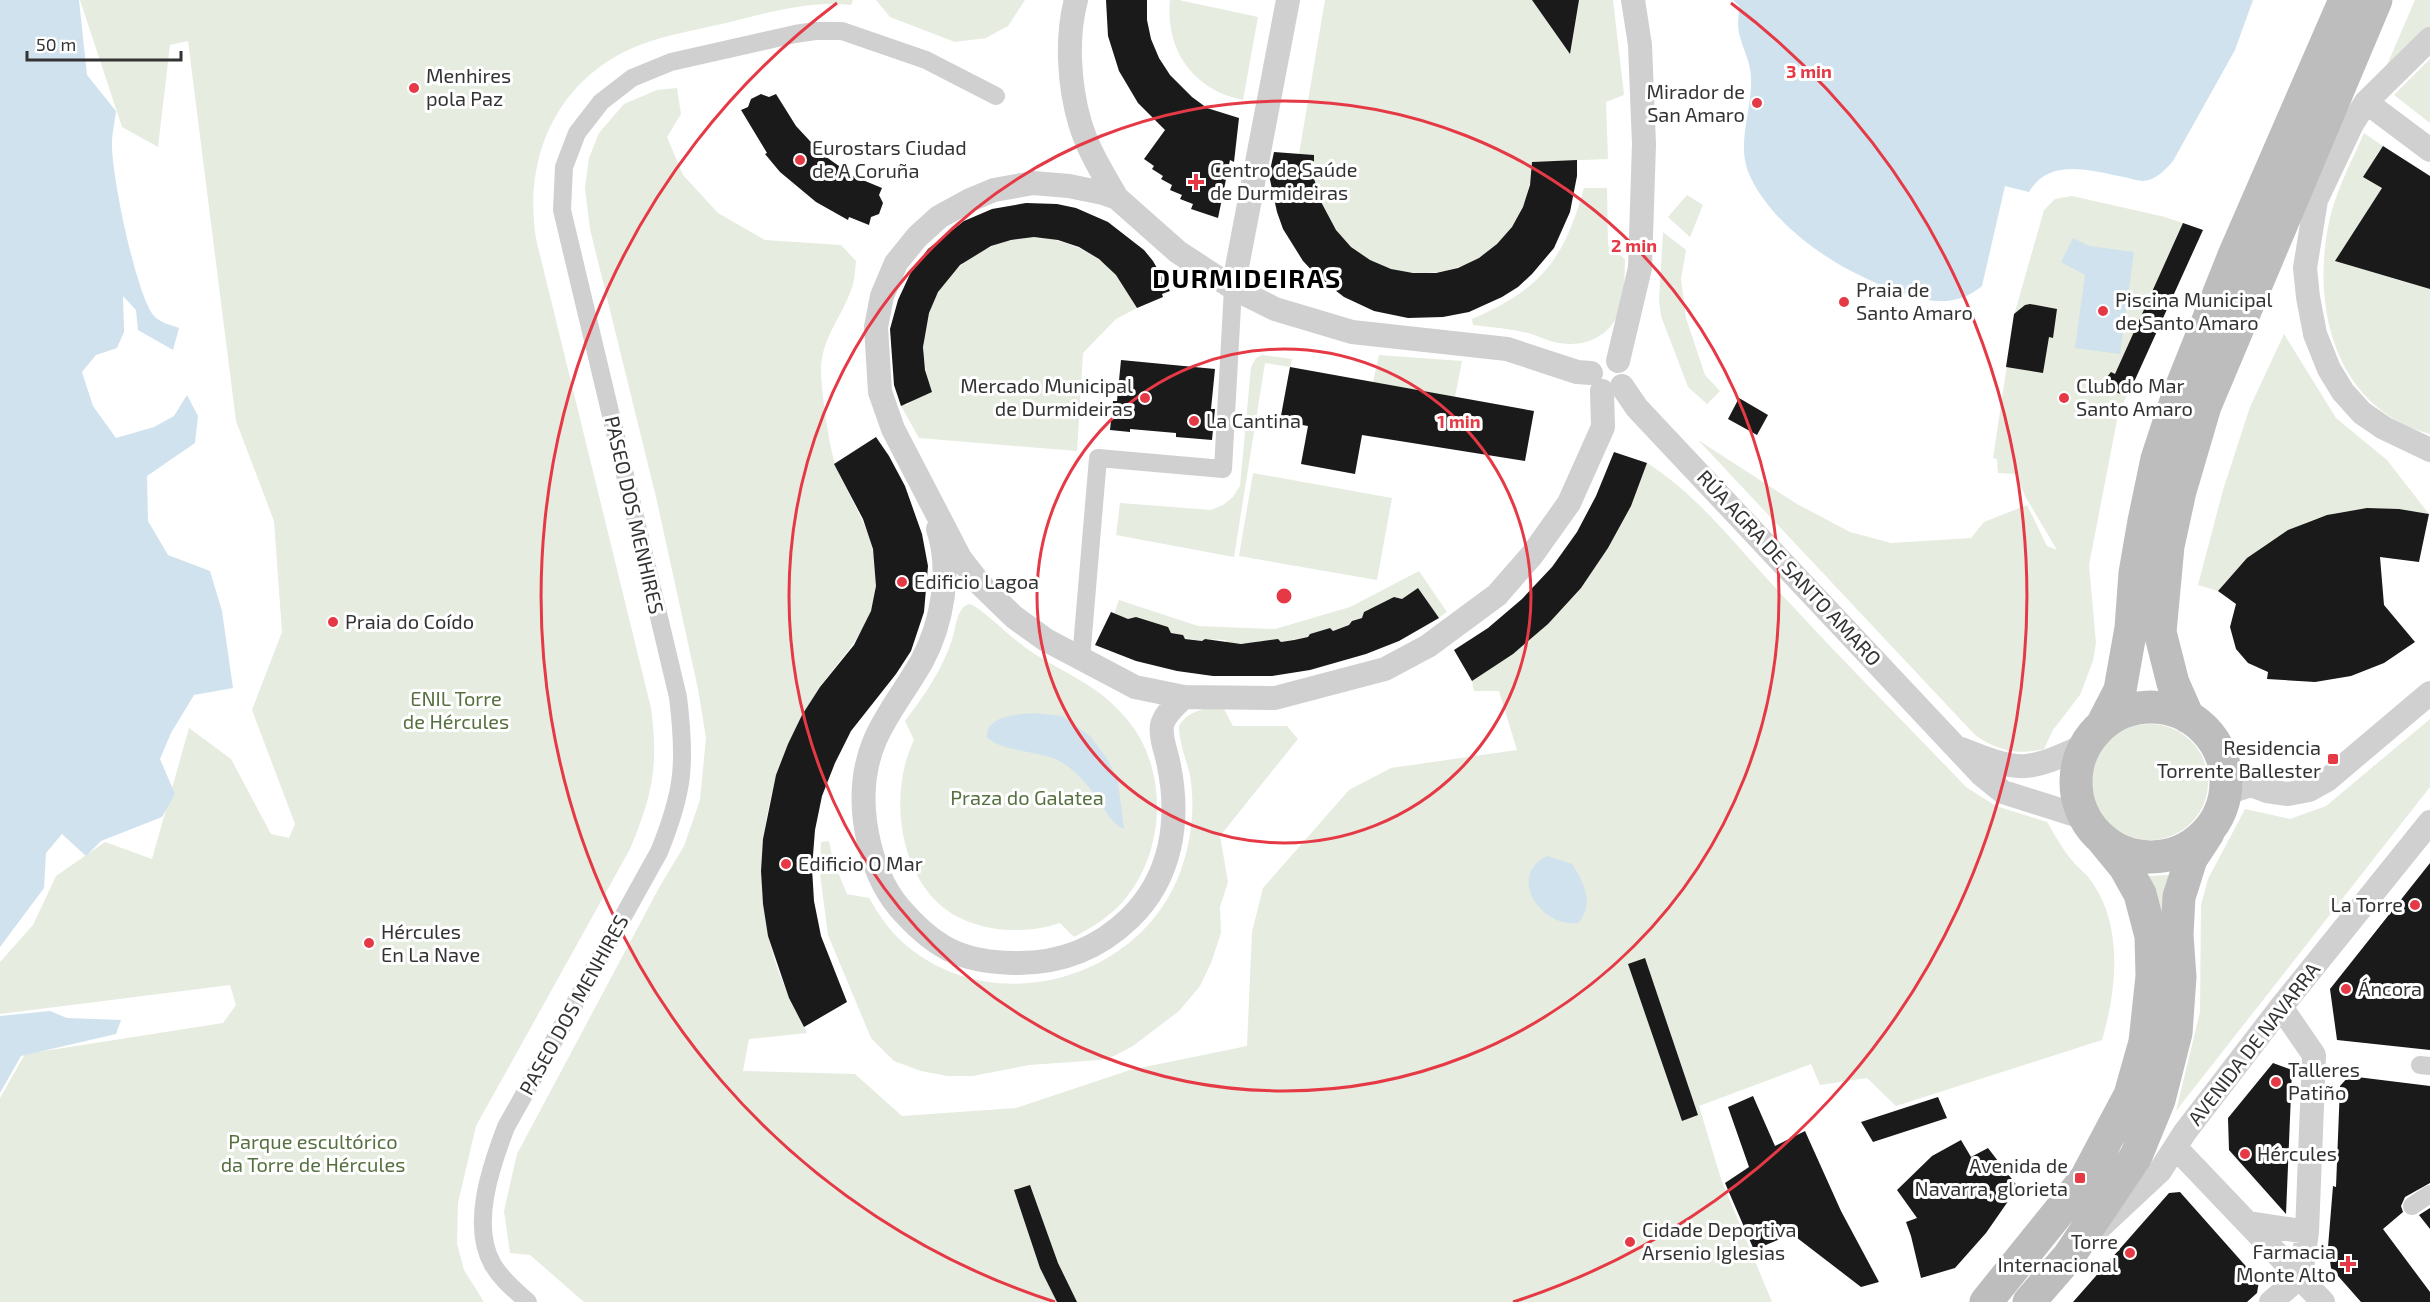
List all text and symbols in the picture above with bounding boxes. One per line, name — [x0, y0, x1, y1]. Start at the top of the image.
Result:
scale bar — [27, 24, 182, 62]
text: 50 m — [36, 33, 76, 55]
text: 3 min — [1786, 60, 1832, 82]
place label: Menhires pola Paz — [426, 63, 511, 110]
place label: Mirador de San Amaro — [1646, 79, 1745, 126]
marker: Menhires pola Paz — [407, 81, 421, 95]
marker: Mirador de San Amaro — [1750, 96, 1764, 110]
place label: Eurostars Ciudad de A Coruña — [812, 135, 967, 182]
marker: Eurostars Ciudad de A Coruña — [793, 153, 807, 167]
place label: Centro de Saúde de Durmideiras — [1210, 157, 1357, 204]
marker: Centro de Saúde de Durmideiras — [1187, 173, 1205, 191]
text: 2 min — [1611, 234, 1657, 256]
district label: DURMIDEIRAS — [1152, 262, 1342, 293]
place label: Praia de Santo Amaro — [1856, 277, 1973, 324]
place label: Piscina Municipal de Santo Amaro — [2115, 287, 2273, 334]
marker: Praia de Santo Amaro — [1837, 295, 1851, 309]
marker: Piscina Municipal de Santo Amaro — [2096, 304, 2110, 318]
place label: Mercado Municipal de Durmideiras — [960, 373, 1133, 420]
place label: Club do Mar Santo Amaro — [2076, 373, 2193, 420]
marker: Mercado Municipal de Durmideiras — [1138, 391, 1152, 405]
marker: Club do Mar Santo Amaro — [2057, 391, 2071, 405]
place label: La Cantina — [1206, 408, 1301, 432]
text: 1 min — [1437, 410, 1481, 432]
street label: PASEO DOS MENHIRES — [601, 414, 669, 616]
marker: La Cantina — [1187, 414, 1201, 428]
street label: RÚA AGRA DE SANTO AMARO — [1693, 465, 1887, 670]
place label: Edificio Lagoa — [914, 569, 1039, 593]
marker: Edificio Lagoa — [895, 575, 909, 589]
centre of rings — [1274, 586, 1294, 606]
place label: Praia do Coído — [345, 609, 474, 633]
marker: Praia do Coído — [326, 615, 340, 629]
park label: ENIL Torre de Hércules — [403, 686, 509, 733]
place label: Residencia Torrente Ballester — [2157, 735, 2321, 782]
marker: Residencia Torrente Ballester — [2326, 752, 2340, 766]
park label: Praza do Galatea — [950, 785, 1104, 809]
place label: Edificio O Mar — [798, 851, 923, 875]
marker: Edificio O Mar — [779, 857, 793, 871]
place label: La Torre — [2330, 892, 2403, 916]
marker: La Torre — [2408, 898, 2422, 912]
street label: PASEO DOS MENHIRES — [514, 910, 633, 1099]
place label: Hércules En La Nave — [381, 919, 480, 966]
marker: Hércules En La Nave — [362, 936, 376, 950]
street label: AVENIDA DE NAVARRA — [2182, 957, 2325, 1130]
place label: Áncora — [2358, 976, 2422, 1000]
marker: Áncora — [2339, 982, 2353, 996]
place label: Talleres Patiño — [2288, 1057, 2360, 1104]
marker: Talleres Patiño — [2269, 1075, 2283, 1089]
park label: Parque escultórico da Torre de Hércules — [221, 1129, 405, 1176]
place label: Hércules — [2257, 1141, 2337, 1165]
marker: Hércules — [2238, 1147, 2252, 1161]
place label: Avenida de Navarra, glorieta — [1915, 1153, 2068, 1200]
marker: Avenida de Navarra, glorieta — [2073, 1171, 2087, 1185]
place label: Cidade Deportiva Arsenio Iglesias — [1642, 1217, 1797, 1264]
place label: Torre Internacional — [1998, 1229, 2118, 1276]
marker: Cidade Deportiva Arsenio Iglesias — [1623, 1235, 1637, 1249]
place label: Farmacia Monte Alto — [2236, 1239, 2336, 1286]
marker: Torre Internacional — [2123, 1246, 2137, 1260]
marker: Farmacia Monte Alto — [2341, 1257, 2355, 1271]

